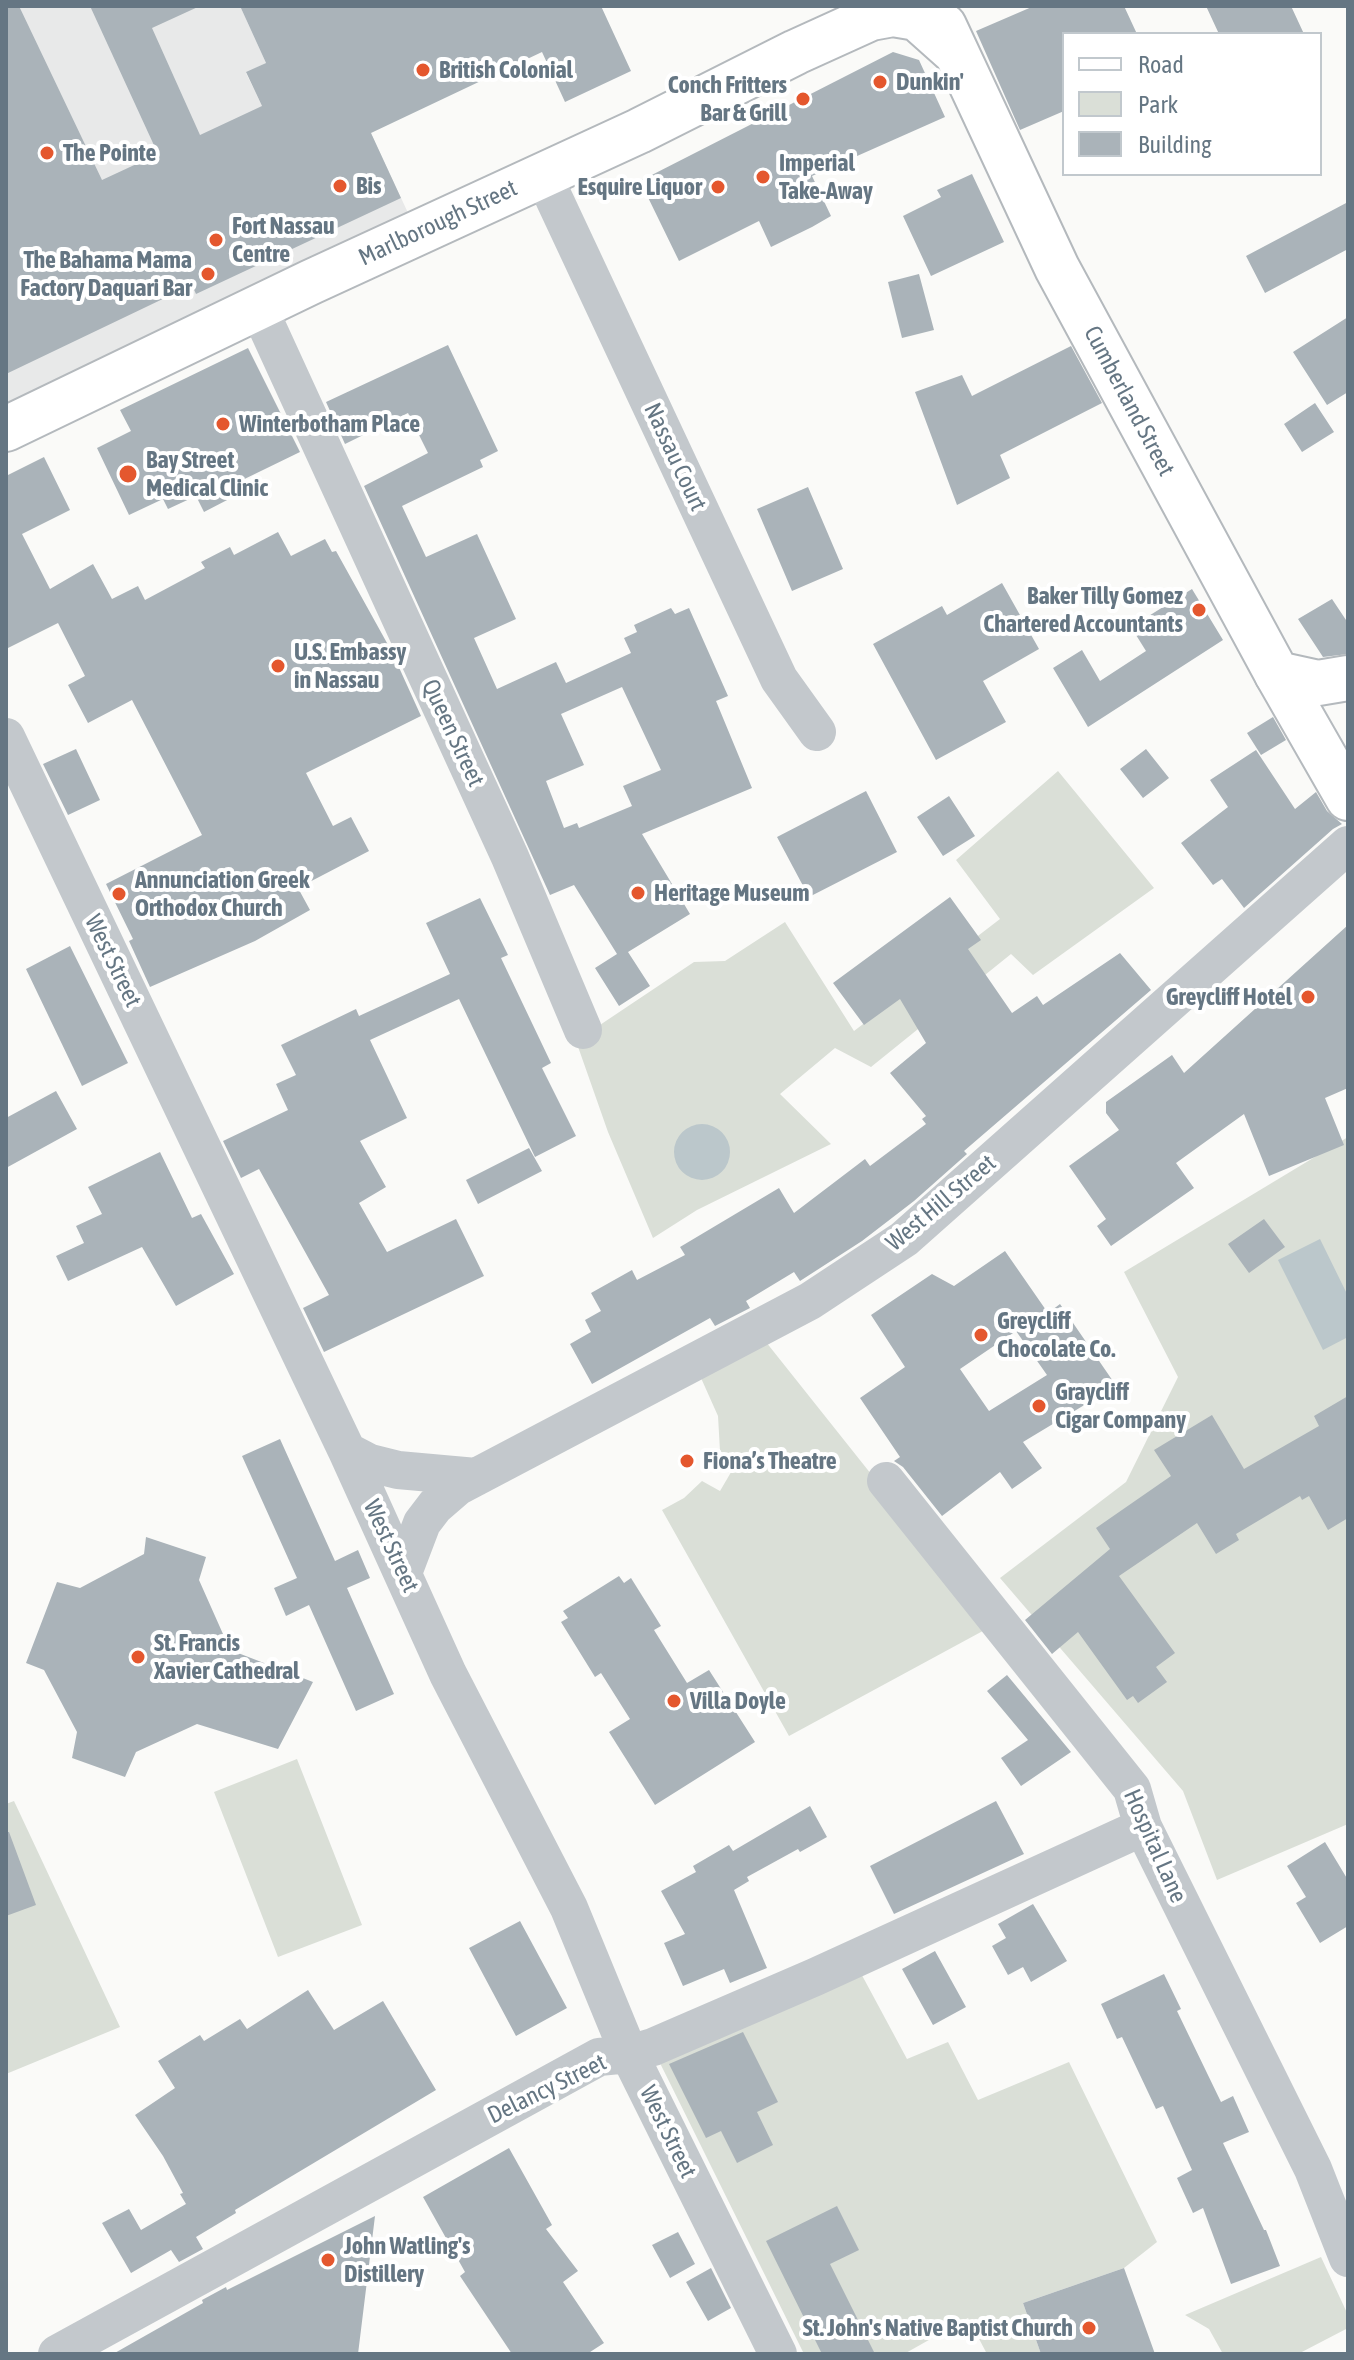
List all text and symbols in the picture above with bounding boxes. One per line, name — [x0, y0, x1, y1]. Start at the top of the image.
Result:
legend — [1062, 32, 1322, 176]
text: Road — [1138, 51, 1184, 78]
place label: British Colonial — [439, 56, 573, 84]
marker: British Colonial — [414, 61, 432, 79]
place label: Dunkin' — [896, 68, 964, 96]
place label: Conch Fritters Bar & Grill — [668, 71, 787, 127]
marker: Dunkin' — [871, 73, 889, 91]
marker: Conch Fritters Bar & Grill — [794, 90, 812, 108]
text: Park — [1138, 91, 1178, 118]
text: Building — [1138, 131, 1211, 158]
place label: The Pointe — [63, 139, 156, 167]
marker: The Pointe — [38, 144, 56, 162]
place label: Imperial Take-Away — [779, 149, 873, 205]
marker: Imperial Take-Away — [754, 168, 772, 186]
place label: Bis — [356, 172, 381, 200]
place label: Esquire Liquor — [577, 173, 702, 201]
street label: Marlborough Street — [354, 174, 522, 272]
marker: Bis — [331, 177, 349, 195]
marker: Esquire Liquor — [709, 178, 727, 196]
place label: Fort Nassau Centre — [232, 212, 335, 268]
marker: Fort Nassau Centre — [207, 231, 225, 249]
place label: The Bahama Mama Factory Daquari Bar — [20, 246, 192, 302]
marker: The Bahama Mama Factory Daquari Bar — [199, 265, 217, 283]
street label: Cumberland Street — [1077, 321, 1181, 481]
street label: Nassau Court — [637, 398, 713, 516]
place label: Winterbotham Place — [239, 410, 420, 438]
marker: Winterbotham Place — [214, 415, 232, 433]
place label: Bay Street Medical Clinic — [146, 446, 268, 502]
marker: Bay Street Medical Clinic — [117, 463, 139, 485]
place label: Baker Tilly Gomez Chartered Accountants — [983, 582, 1183, 638]
marker: Baker Tilly Gomez Chartered Accountants — [1190, 601, 1208, 619]
place label: U.S. Embassy in Nassau — [294, 638, 406, 694]
marker: U.S. Embassy in Nassau — [269, 657, 287, 675]
street label: Queen Street — [416, 675, 490, 791]
place label: Annunciation Greek Orthodox Church — [135, 866, 310, 922]
place label: Heritage Museum — [654, 879, 809, 907]
marker: Heritage Museum — [629, 884, 647, 902]
marker: Annunciation Greek Orthodox Church — [110, 885, 128, 903]
street label: West Street — [78, 910, 148, 1012]
place label: Greycliff Hotel — [1166, 983, 1292, 1011]
marker: Greycliff Hotel — [1299, 988, 1317, 1006]
street label: West Hill Street — [880, 1149, 1002, 1257]
place label: Greycliff Chocolate Co. — [997, 1307, 1116, 1363]
marker: Greycliff Chocolate Co. — [972, 1326, 990, 1344]
place label: Graycliff Cigar Company — [1055, 1378, 1186, 1434]
marker: Graycliff Cigar Company — [1030, 1397, 1048, 1415]
place label: Fiona’s Theatre — [703, 1447, 837, 1475]
marker: Fiona’s Theatre — [678, 1452, 696, 1470]
street label: West Street — [357, 1495, 425, 1597]
place label: St. Francis Xavier Cathedral — [154, 1629, 299, 1685]
marker: St. Francis Xavier Cathedral — [129, 1648, 147, 1666]
place label: Villa Doyle — [690, 1687, 786, 1715]
marker: Villa Doyle — [665, 1692, 683, 1710]
street label: Hospital Lane — [1117, 1785, 1193, 1907]
street label: Delancy Street — [483, 2048, 611, 2130]
street label: West Street — [633, 2081, 703, 2183]
place label: John Watling's Distillery — [344, 2232, 471, 2288]
marker: John Watling's Distillery — [319, 2251, 337, 2269]
place label: St. John's Native Baptist Church — [803, 2314, 1073, 2342]
marker: St. John's Native Baptist Church — [1080, 2319, 1098, 2337]

